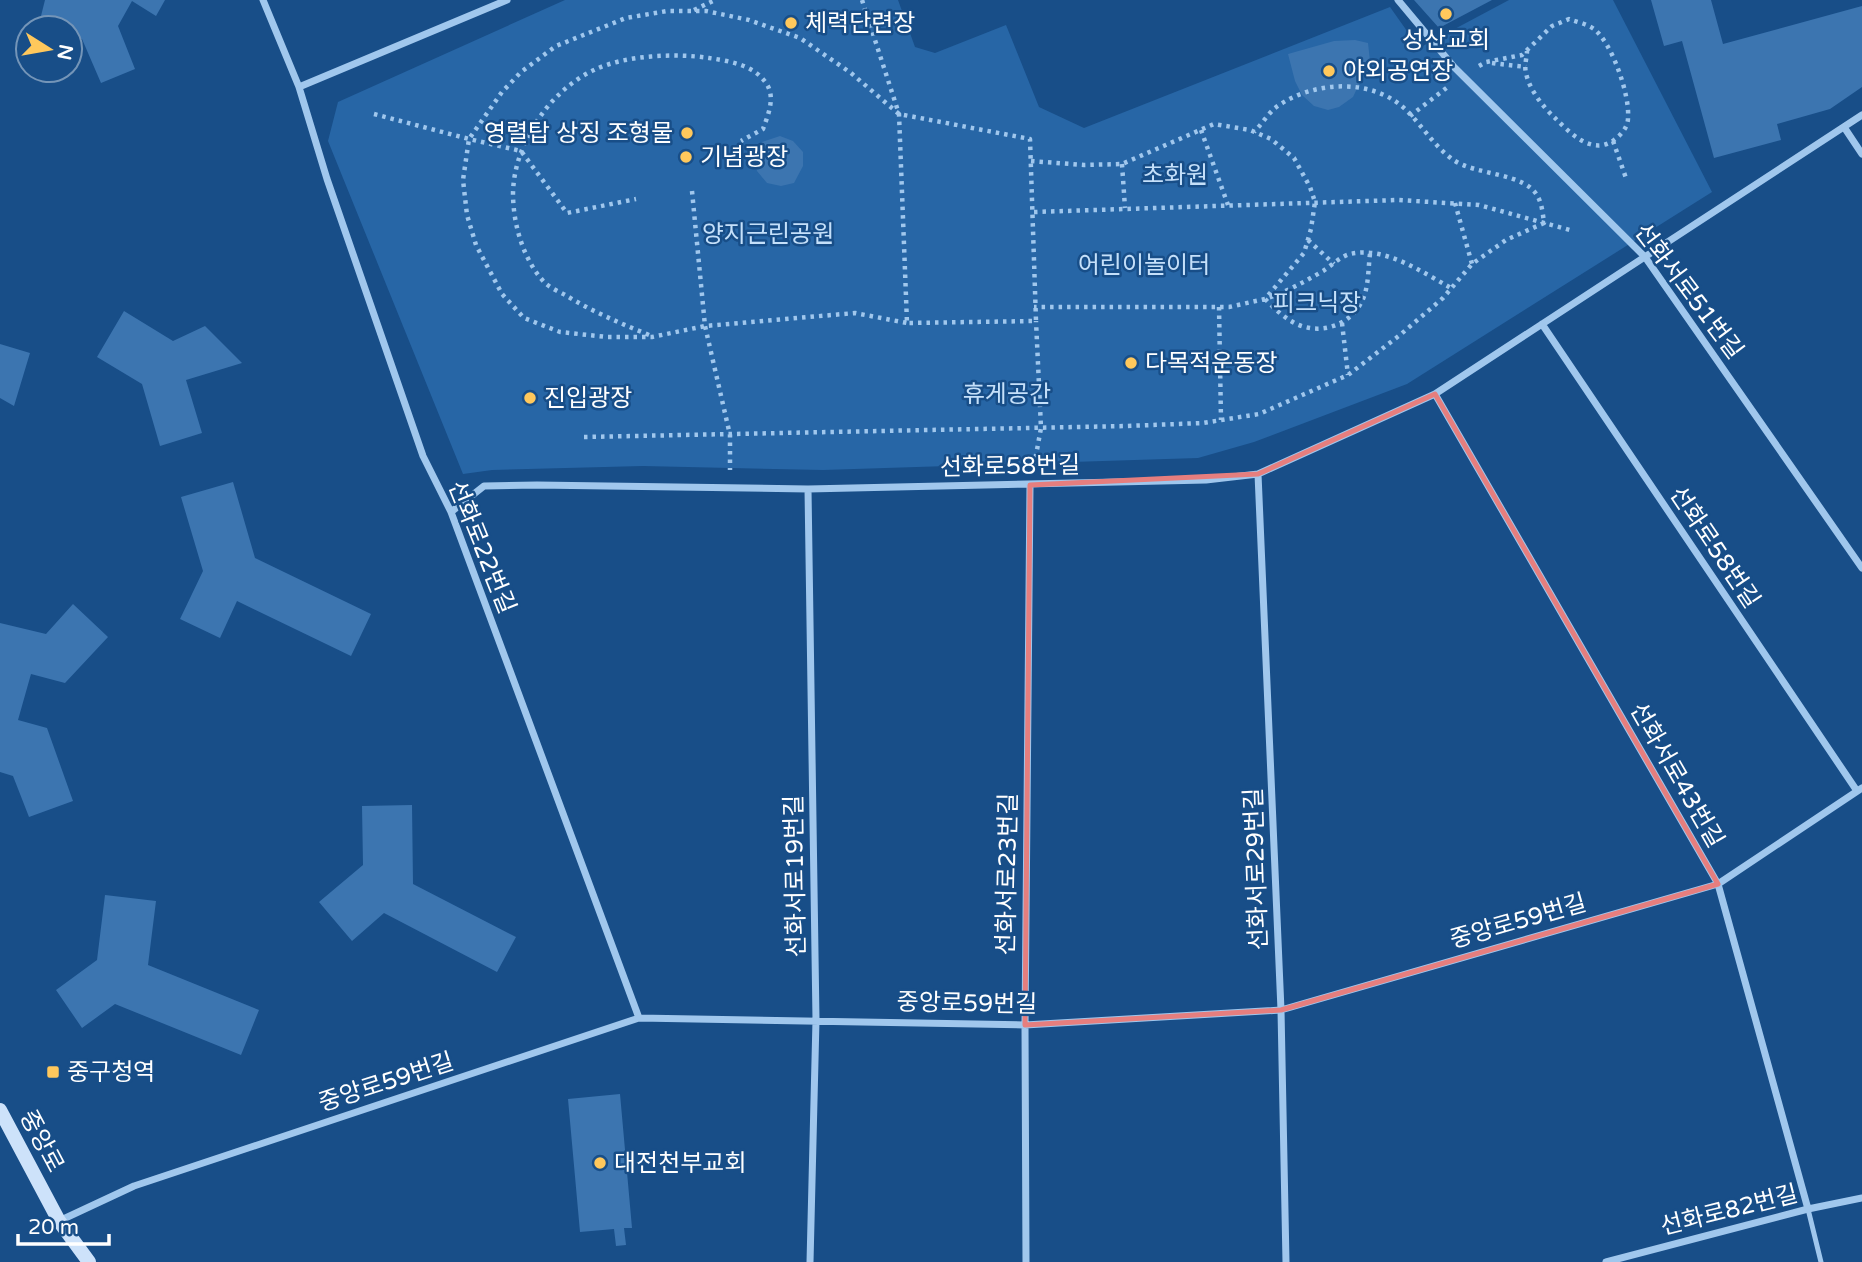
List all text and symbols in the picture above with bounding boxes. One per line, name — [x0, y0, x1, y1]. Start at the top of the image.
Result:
marker: 성산교회 — [1438, 6, 1454, 22]
place label: 체력단련장 — [805, 9, 915, 38]
north arrow — [14, 14, 84, 84]
marker: 체력단련장 — [783, 15, 799, 31]
place label: 성산교회 — [1402, 26, 1490, 55]
text: N — [52, 42, 77, 62]
place label: 야외공연장 — [1343, 57, 1453, 86]
marker: 야외공연장 — [1321, 63, 1337, 79]
place label: 영렬탑 상징 조형물 — [484, 119, 673, 148]
marker: 영렬탑 상징 조형물 — [679, 125, 695, 141]
place label: 기념광장 — [700, 143, 788, 172]
marker: 기념광장 — [678, 149, 694, 165]
park label: 초화원 — [1142, 161, 1208, 190]
street label: 선화서로51번길 — [1628, 218, 1749, 365]
park label: 양지근린공원 — [702, 220, 834, 249]
park label: 어린이놀이터 — [1078, 251, 1210, 280]
park label: 피크닉장 — [1273, 289, 1361, 318]
place label: 다목적운동장 — [1145, 349, 1277, 378]
marker: 다목적운동장 — [1123, 355, 1139, 371]
park label: 휴게공간 — [963, 380, 1051, 409]
place label: 진입광장 — [544, 384, 632, 413]
marker: 진입광장 — [522, 390, 538, 406]
street label: 선화로58번길 — [939, 451, 1081, 482]
street label: 선화로22번길 — [442, 477, 521, 618]
street label: 선화로58번길 — [1663, 481, 1766, 614]
street label: 선화서로43번길 — [1623, 698, 1730, 853]
street label: 선화서로29번길 — [1239, 787, 1274, 951]
street label: 선화서로23번길 — [992, 792, 1023, 956]
street label: 선화서로19번길 — [780, 794, 811, 958]
street label: 중앙로59번길 — [1447, 888, 1590, 955]
street label: 중앙로59번길 — [896, 988, 1038, 1019]
street label: 중앙로59번길 — [315, 1047, 457, 1118]
place label: 중구청역 — [67, 1058, 155, 1087]
marker: 중구청역 — [45, 1064, 61, 1080]
street label: 중앙로 — [13, 1105, 70, 1177]
place label: 대전천부교회 — [614, 1149, 746, 1178]
marker: 대전천부교회 — [592, 1155, 608, 1171]
street label: 선화로82번길 — [1657, 1179, 1801, 1242]
scale bar — [18, 1202, 108, 1246]
text: 20 m — [28, 1215, 79, 1240]

